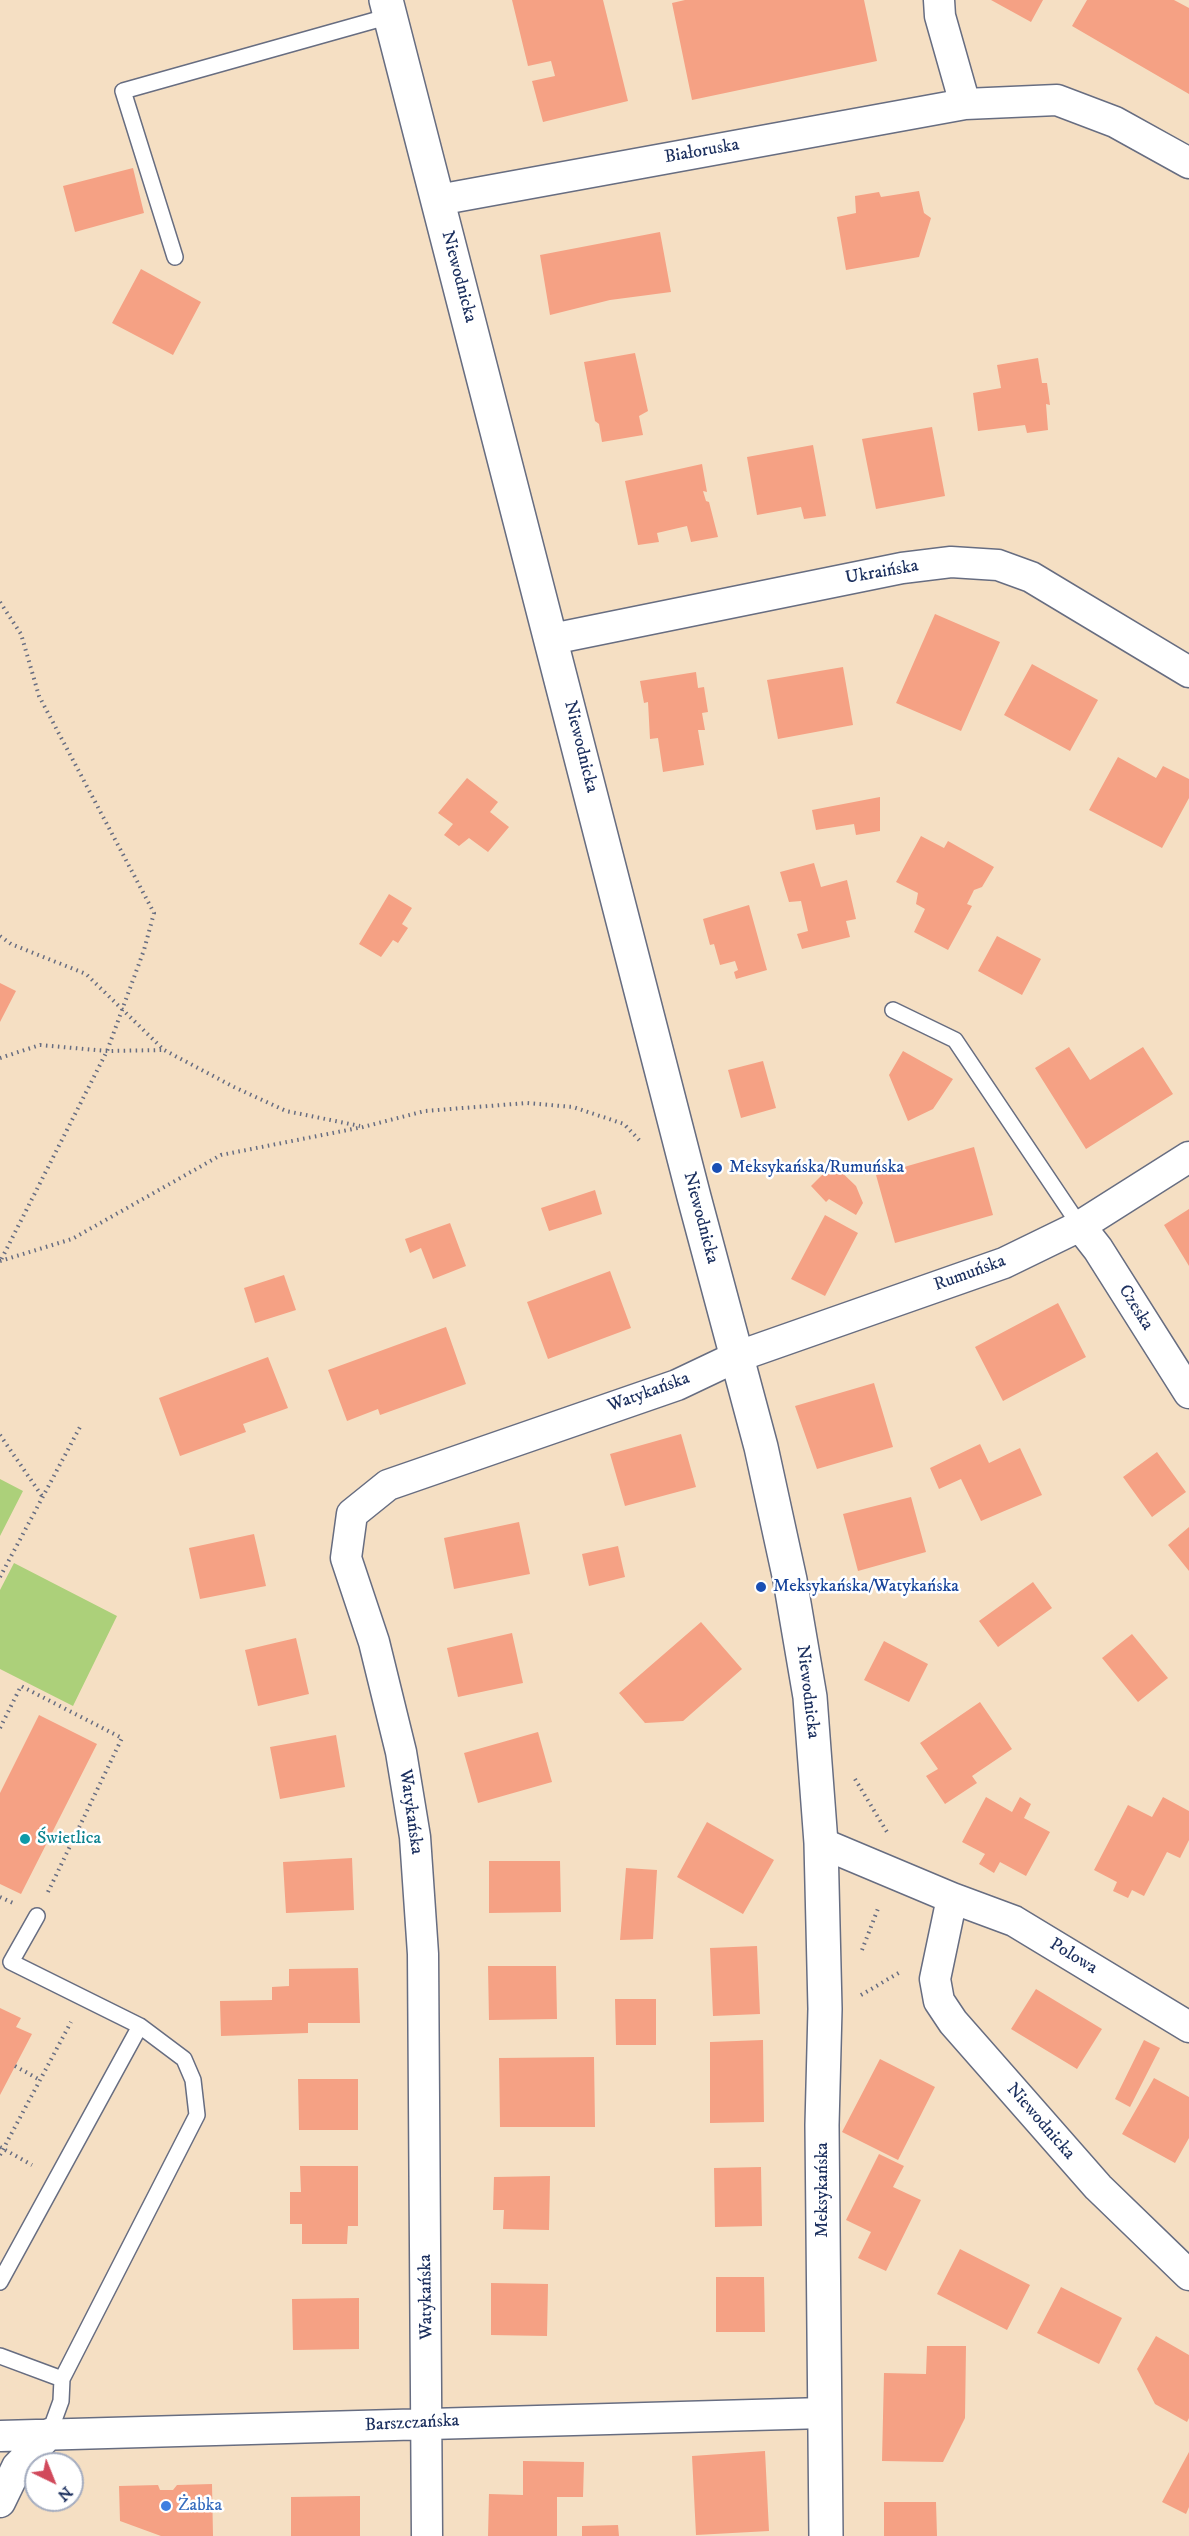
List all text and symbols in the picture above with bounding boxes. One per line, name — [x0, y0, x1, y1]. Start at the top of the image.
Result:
street label: Białoruska — [663, 135, 741, 169]
street label: Niewodnicka — [435, 229, 481, 325]
street label: Ukraińska — [844, 556, 920, 590]
street label: Niewodnicka — [558, 699, 602, 795]
place label: Meksykańska/Rumuńska — [729, 1157, 904, 1179]
marker: Meksykańska/Rumuńska — [710, 1161, 724, 1175]
street label: Niewodnicka — [677, 1170, 723, 1266]
street label: Rumuńska — [931, 1251, 1009, 1297]
street label: Czeska — [1113, 1281, 1157, 1335]
street label: Watykańska — [605, 1368, 693, 1418]
place label: Meksykańska/Watykańska — [773, 1576, 959, 1598]
marker: Meksykańska/Watykańska — [754, 1580, 768, 1594]
street label: Niewodnicka — [791, 1644, 823, 1740]
street label: Watykańska — [393, 1768, 427, 1856]
place label: Świetlica — [37, 1828, 101, 1850]
marker: Świetlica — [18, 1832, 32, 1846]
street label: Polowa — [1045, 1934, 1101, 1980]
street label: Niewodnicka — [1001, 2079, 1079, 2165]
street label: Meksykańska — [812, 2142, 834, 2238]
street label: Watykańska — [415, 2254, 439, 2340]
street label: Barszczańska — [364, 2411, 460, 2437]
north arrow — [24, 2452, 84, 2512]
text: N — [53, 2482, 77, 2505]
place label: Żabka — [178, 2495, 222, 2517]
marker: Żabka — [159, 2499, 173, 2513]

